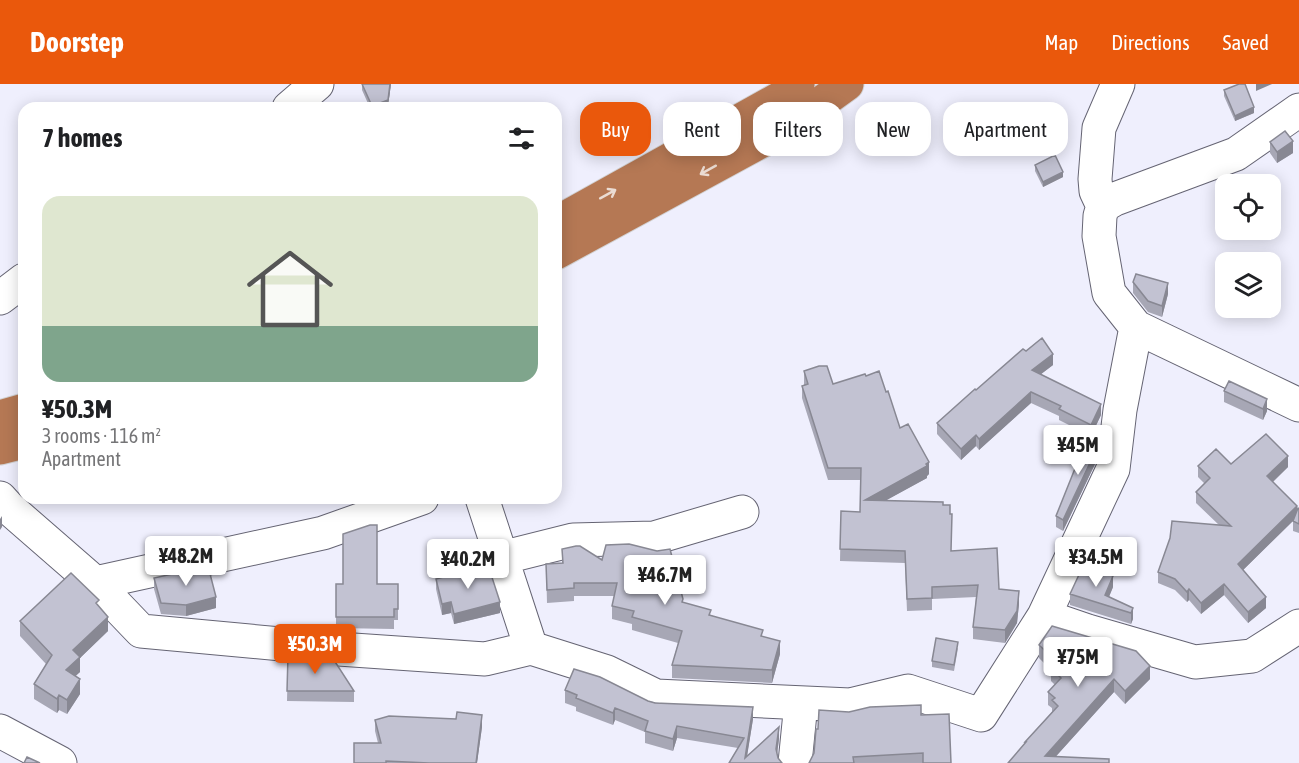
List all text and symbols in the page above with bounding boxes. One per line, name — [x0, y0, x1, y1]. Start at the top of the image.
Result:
text: Doorstep — [30, 26, 124, 58]
text: Map — [1044, 30, 1078, 54]
text: Directions — [1111, 30, 1190, 54]
text: Saved — [1223, 30, 1269, 54]
chip: Buy — [580, 102, 651, 156]
chip: Rent — [663, 102, 741, 156]
chip: Filters — [753, 102, 843, 156]
chip: New — [855, 102, 931, 156]
chip: Apartment — [943, 102, 1068, 156]
icon: filters — [505, 122, 538, 155]
text: 7 homes — [42, 123, 122, 153]
one-way arrow — [700, 165, 718, 176]
map controls — [1215, 174, 1281, 318]
button: locate — [1215, 174, 1281, 240]
one-way arrow — [598, 188, 616, 199]
icon: home — [236, 235, 344, 343]
button: layers — [1215, 252, 1281, 318]
text: ¥50.3M — [42, 394, 112, 424]
text: 3 rooms · 116 m² — [42, 424, 161, 447]
pin: ¥45M — [1042, 425, 1114, 476]
text: ¥45M — [1057, 433, 1099, 456]
text: Apartment — [42, 447, 121, 470]
pin: ¥48.2M — [137, 536, 235, 587]
pin: ¥34.5M — [1047, 537, 1145, 588]
pin: ¥40.2M — [419, 539, 517, 590]
text: ¥48.2M — [159, 544, 213, 567]
text: ¥34.5M — [1069, 545, 1123, 568]
text: ¥40.2M — [441, 547, 495, 570]
pin: ¥46.7M — [616, 555, 714, 606]
text: ¥46.7M — [638, 563, 692, 586]
pin: ¥50.3M — [266, 624, 364, 675]
text: ¥50.3M — [288, 632, 342, 655]
pin: ¥75M — [1042, 637, 1114, 688]
text: ¥75M — [1057, 645, 1099, 668]

